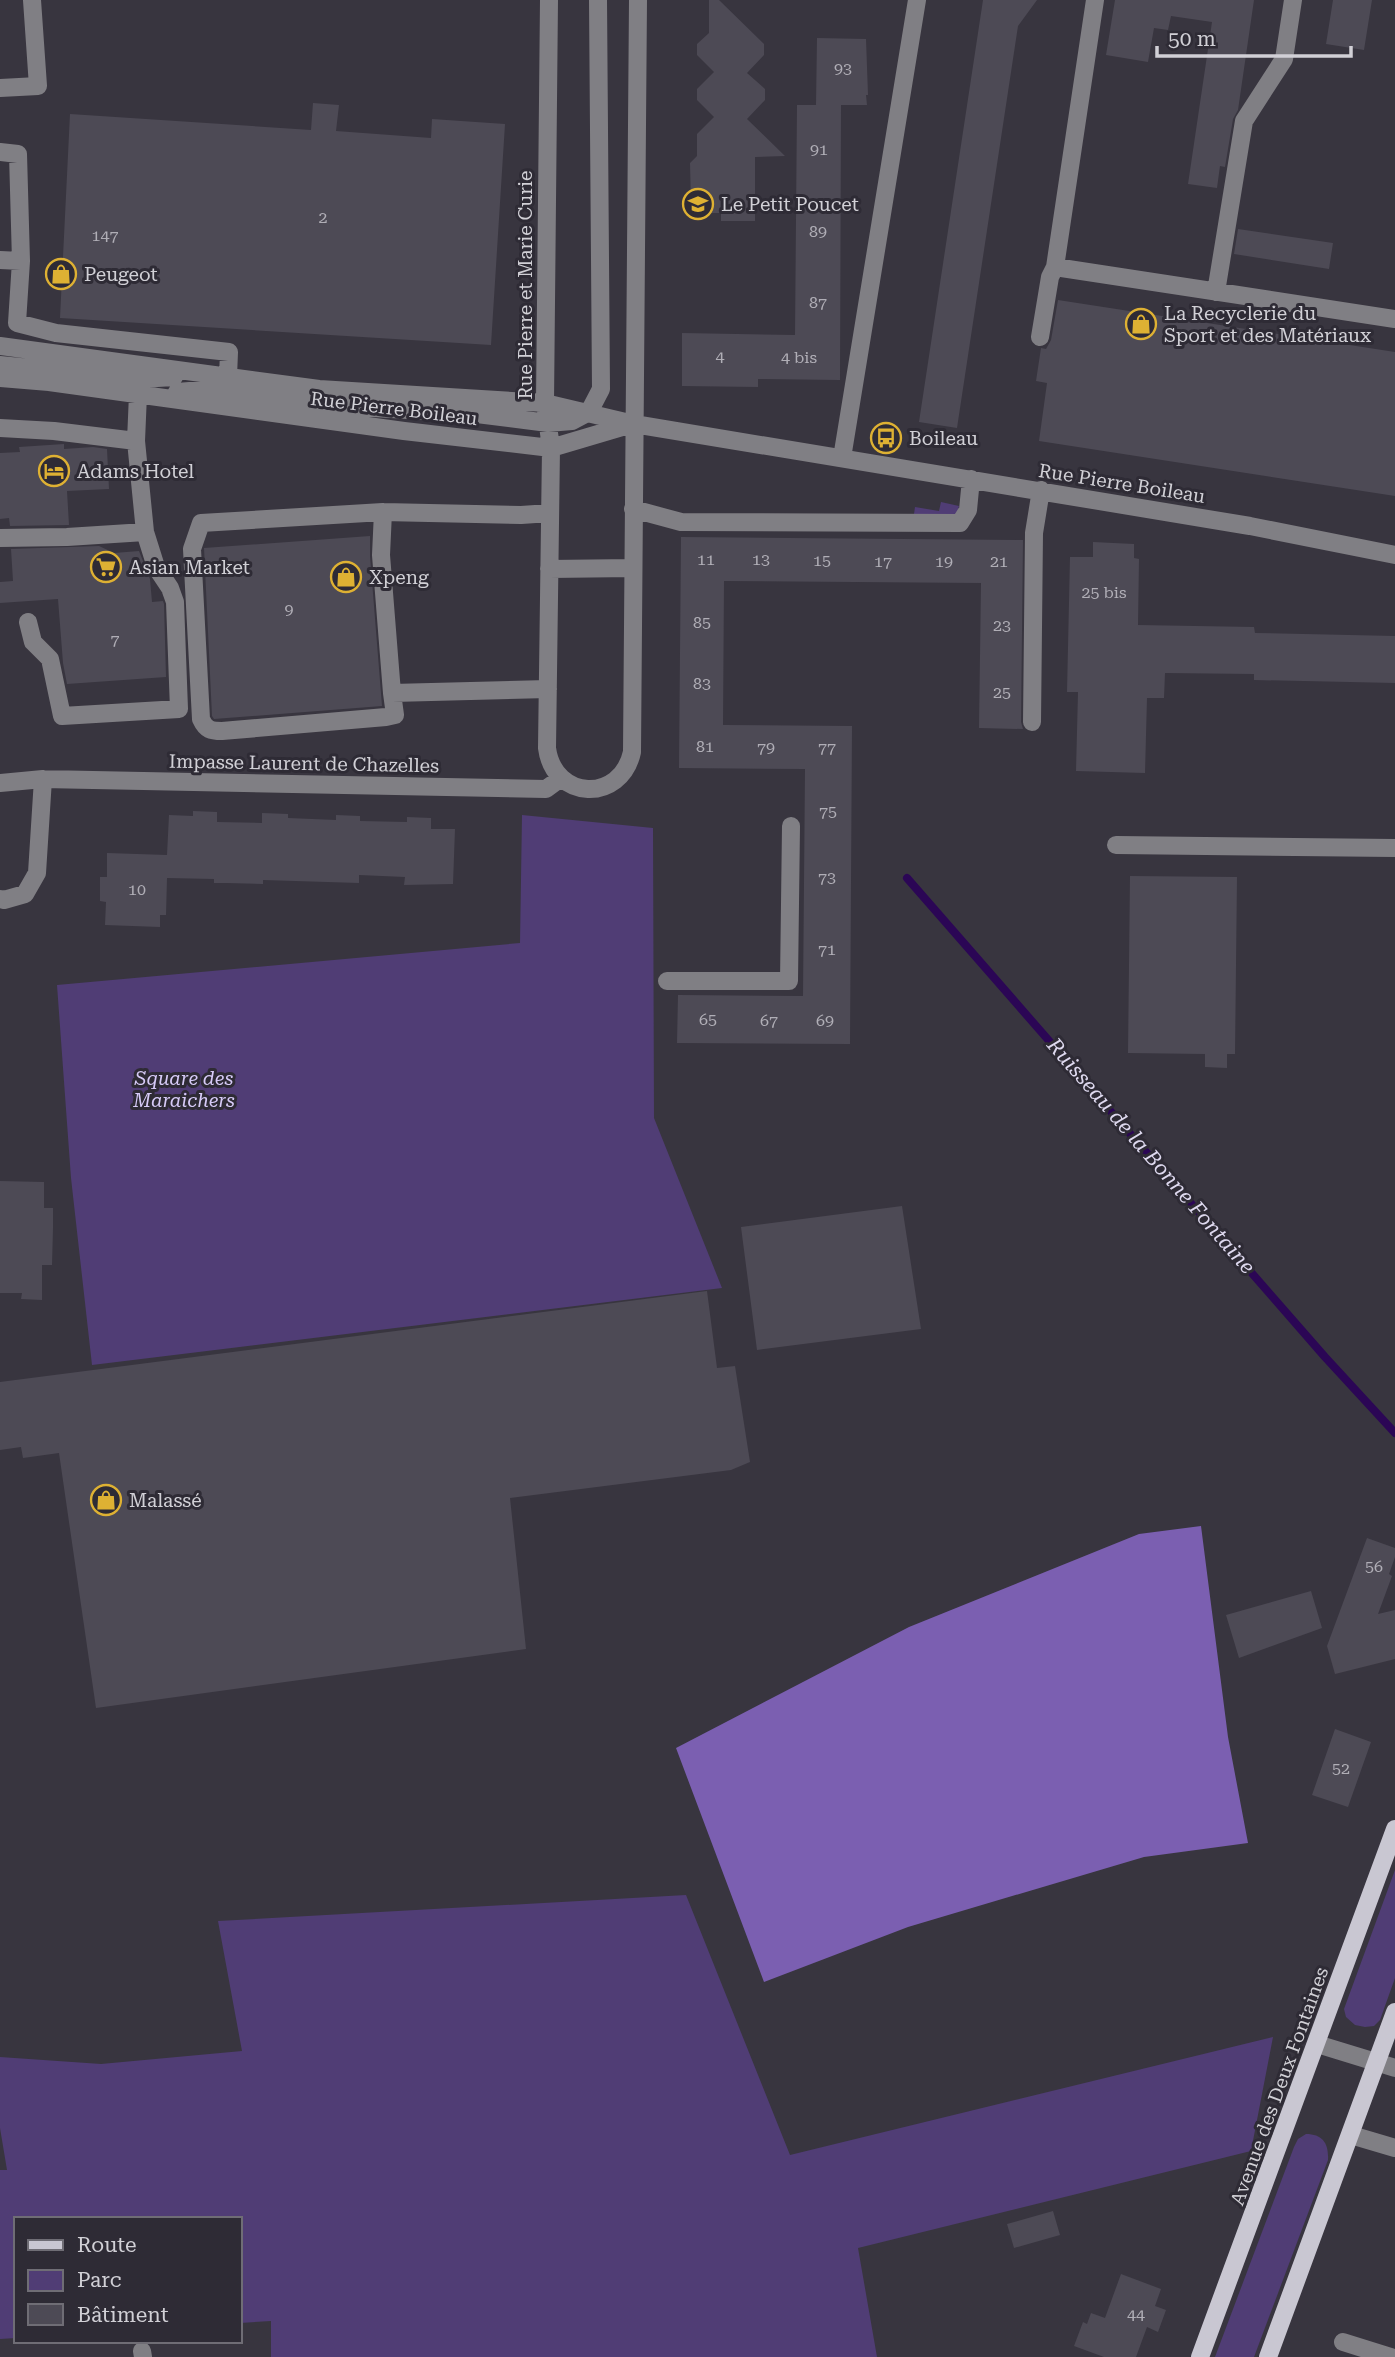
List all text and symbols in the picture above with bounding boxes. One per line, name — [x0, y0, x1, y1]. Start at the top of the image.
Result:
scale bar — [1157, 14, 1351, 58]
text: 50 m — [1168, 27, 1216, 51]
house number: 93 — [834, 59, 852, 78]
house number: 91 — [810, 140, 828, 159]
street label: Rue Pierre et Marie Curie — [514, 171, 537, 399]
school or university icon: Le Petit Poucet — [681, 187, 715, 221]
place label: Le Petit Poucet — [721, 193, 859, 216]
house number: 2 — [319, 208, 328, 227]
house number: 89 — [809, 222, 827, 241]
house number: 147 — [92, 226, 118, 245]
shop icon: Peugeot — [44, 257, 78, 291]
place label: Peugeot — [84, 263, 158, 286]
house number: 87 — [809, 293, 827, 312]
place label: La Recyclerie du Sport et des Matériaux — [1164, 302, 1371, 347]
shop icon: La Recyclerie du Sport et des Matériaux — [1124, 307, 1158, 341]
house number: 4 — [716, 347, 725, 366]
house number: 4 bis — [781, 348, 817, 367]
street label: Rue Pierre Boileau — [309, 387, 479, 430]
bus stop icon: Boileau — [869, 421, 903, 455]
place label: Boileau — [909, 427, 978, 450]
hotel icon: Adams Hotel — [37, 454, 71, 488]
street label: Rue Pierre Boileau — [1037, 459, 1207, 508]
place label: Adams Hotel — [77, 460, 194, 483]
supermarket icon: Asian Market — [89, 550, 123, 584]
house number: 11 — [697, 550, 715, 569]
house number: 13 — [752, 550, 770, 569]
house number: 15 — [813, 551, 831, 570]
house number: 17 — [874, 552, 892, 571]
house number: 19 — [935, 552, 953, 571]
house number: 21 — [990, 552, 1008, 571]
place label: Asian Market — [129, 556, 250, 579]
shop icon: Xpeng — [329, 560, 363, 594]
place label: Xpeng — [369, 566, 429, 589]
house number: 25 bis — [1081, 583, 1127, 602]
house number: 9 — [285, 600, 294, 619]
house number: 85 — [693, 613, 711, 632]
house number: 23 — [993, 616, 1011, 635]
house number: 7 — [111, 630, 120, 649]
house number: 83 — [693, 674, 711, 693]
house number: 25 — [993, 683, 1011, 702]
house number: 81 — [696, 737, 714, 756]
house number: 79 — [757, 738, 775, 757]
house number: 77 — [818, 738, 836, 757]
street label: Impasse Laurent de Chazelles — [169, 750, 439, 777]
house number: 75 — [819, 802, 837, 821]
house number: 73 — [818, 868, 836, 887]
house number: 10 — [128, 880, 146, 899]
house number: 71 — [818, 940, 836, 959]
house number: 65 — [699, 1010, 717, 1029]
house number: 67 — [760, 1011, 778, 1030]
house number: 69 — [816, 1011, 834, 1030]
water label: Ruisseau de la Bonne Fontaine — [1042, 1033, 1260, 1279]
park label: Square des Maraichers — [132, 1067, 235, 1112]
shop icon: Malassé — [89, 1483, 123, 1517]
place label: Malassé — [129, 1489, 202, 1512]
house number: 56 — [1365, 1557, 1383, 1576]
house number: 52 — [1332, 1759, 1350, 1778]
street label: Avenue des Deux Fontaines — [1226, 1964, 1333, 2208]
legend — [14, 2217, 242, 2343]
text: Route — [77, 2233, 136, 2257]
text: Parc — [77, 2268, 122, 2292]
text: Bâtiment — [77, 2303, 169, 2327]
house number: 44 — [1127, 2305, 1145, 2324]

